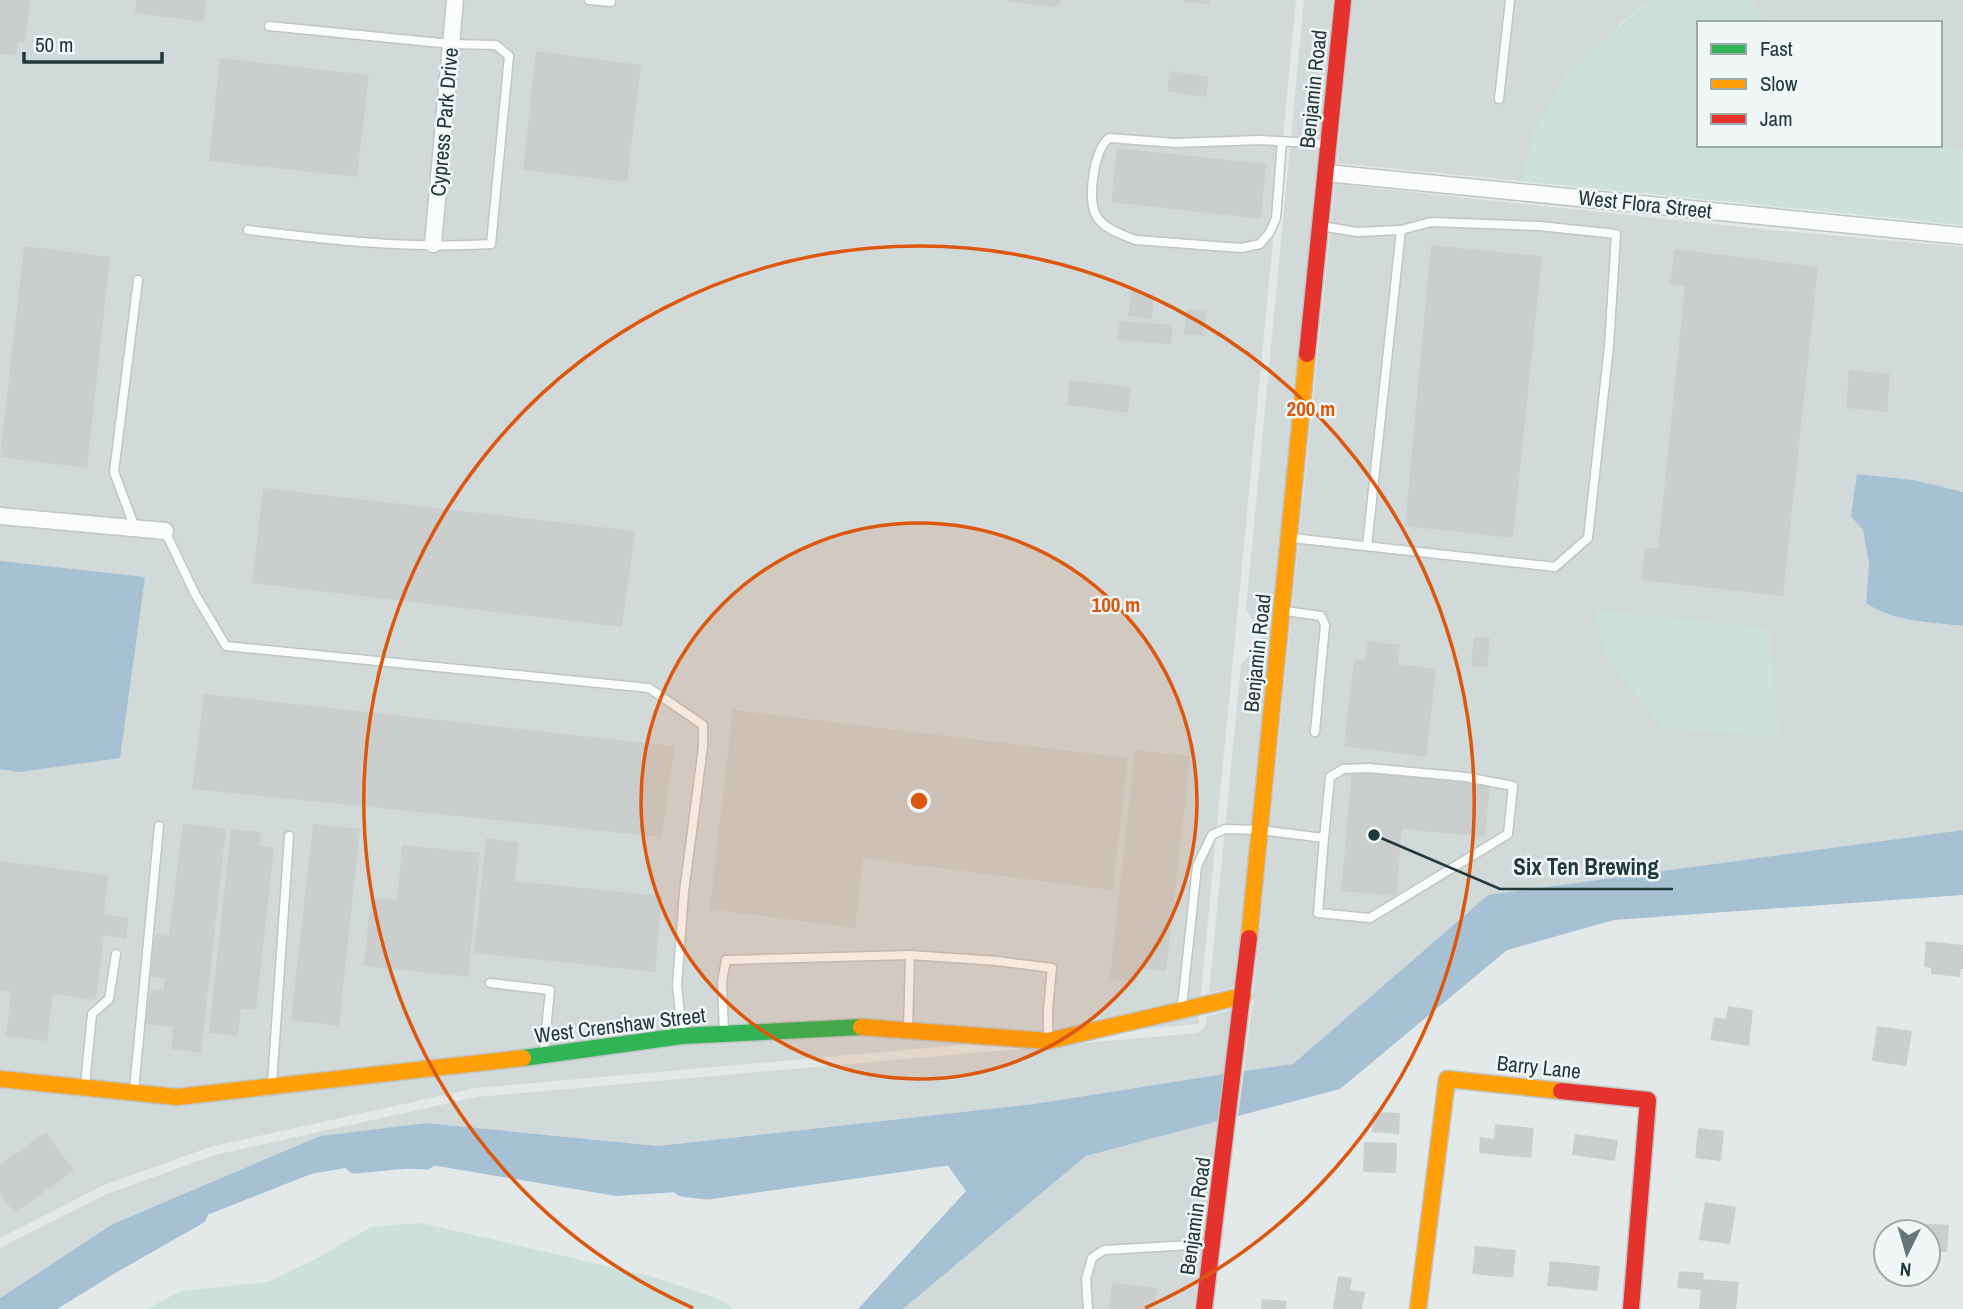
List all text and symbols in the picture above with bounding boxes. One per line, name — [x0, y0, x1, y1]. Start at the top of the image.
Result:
scale bar — [24, 21, 163, 65]
legend — [1697, 21, 1942, 147]
street label: Benjamin Road — [1292, 28, 1334, 150]
text: 50 m — [35, 30, 73, 59]
text: Fast — [1760, 34, 1793, 63]
street label: Cypress Park Drive — [423, 46, 465, 198]
text: Slow — [1760, 69, 1798, 98]
text: Jam — [1760, 104, 1793, 133]
street label: West Flora Street — [1577, 183, 1713, 225]
text: 200 m — [1287, 394, 1335, 423]
text: 100 m — [1092, 590, 1140, 619]
street label: Benjamin Road — [1236, 592, 1278, 714]
centre of rings — [907, 789, 931, 813]
callout: Six Ten Brewing — [1500, 845, 1673, 889]
text: Six Ten Brewing — [1513, 851, 1659, 882]
street label: West Crenshaw Street — [533, 1000, 707, 1050]
street label: Barry Lane — [1496, 1048, 1582, 1086]
street label: Benjamin Road — [1172, 1155, 1218, 1277]
north arrow — [1872, 1218, 1942, 1288]
text: N — [1899, 1256, 1912, 1283]

